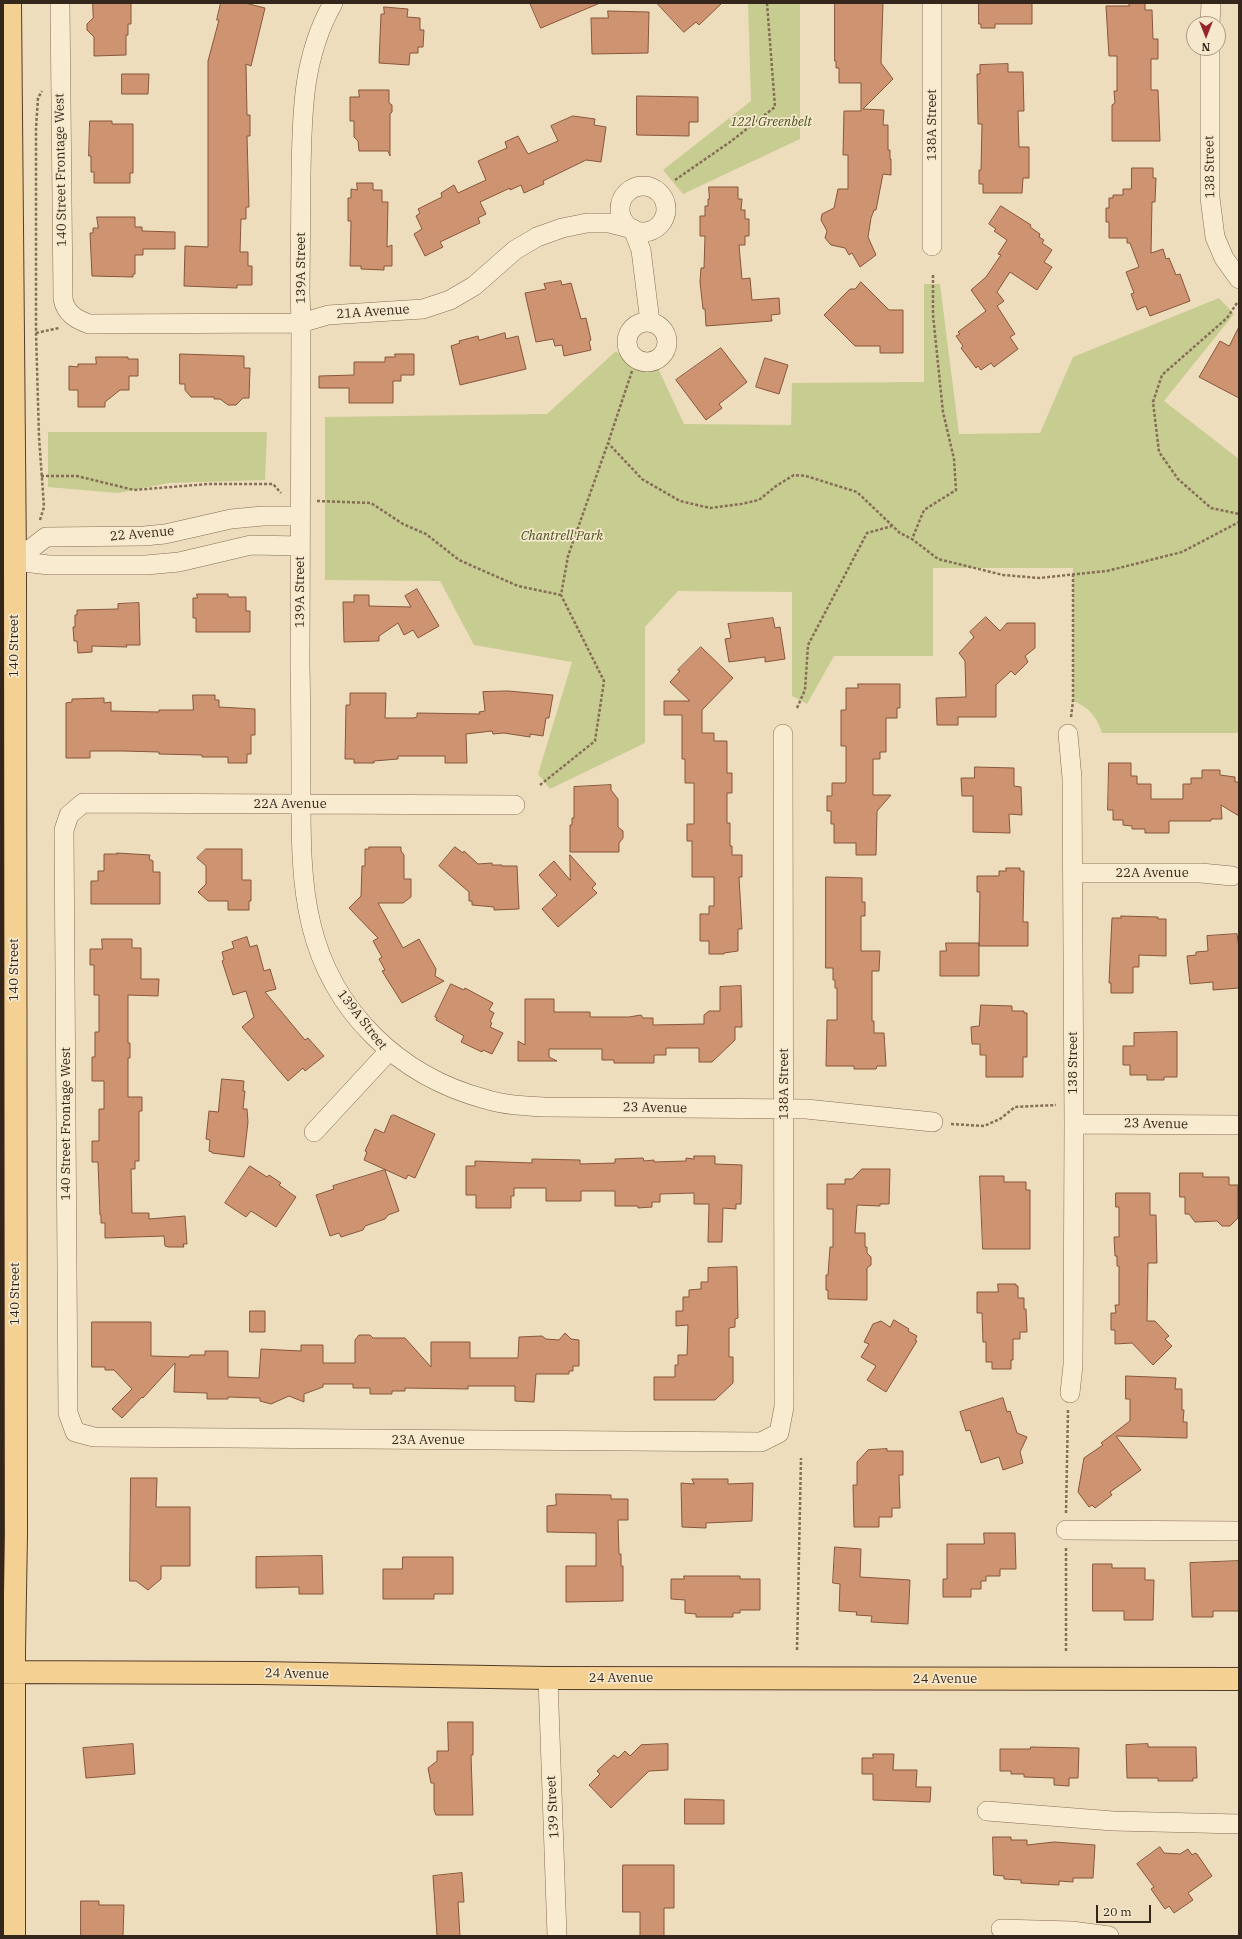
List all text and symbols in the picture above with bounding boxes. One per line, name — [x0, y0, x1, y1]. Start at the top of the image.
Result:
north arrow — [1186, 16, 1226, 56]
text: N — [1202, 40, 1210, 54]
street label: 138A Street — [924, 89, 940, 161]
street label: 140 Street Frontage West — [52, 93, 70, 247]
park label: 122l Greenbelt — [730, 114, 812, 130]
street label: 138 Street — [1202, 135, 1218, 199]
street label: 139A Street — [293, 232, 309, 304]
street label: 21A Avenue — [336, 302, 410, 322]
street label: 22 Avenue — [109, 523, 175, 545]
park label: Chantrell Park — [521, 528, 603, 544]
street label: 139A Street — [292, 556, 308, 628]
street label: 140 Street — [6, 615, 22, 677]
street label: 22A Avenue — [253, 796, 327, 812]
street label: 22A Avenue — [1115, 865, 1189, 881]
street label: 140 Street — [6, 939, 22, 1001]
street label: 139A Street — [334, 987, 390, 1053]
street label: 138 Street — [1065, 1032, 1081, 1094]
street label: 140 Street Frontage West — [58, 1047, 74, 1201]
street label: 138A Street — [776, 1048, 792, 1120]
street label: 23 Avenue — [623, 1100, 687, 1116]
street label: 23 Avenue — [1124, 1116, 1188, 1132]
street label: 140 Street — [7, 1263, 23, 1325]
street label: 23A Avenue — [391, 1432, 465, 1448]
street label: 24 Avenue — [265, 1666, 329, 1682]
street label: 24 Avenue — [589, 1670, 653, 1686]
street label: 24 Avenue — [913, 1671, 977, 1687]
street label: 139 Street — [544, 1775, 562, 1839]
scale bar — [1098, 1897, 1153, 1923]
text: 20 m — [1103, 1904, 1132, 1919]

